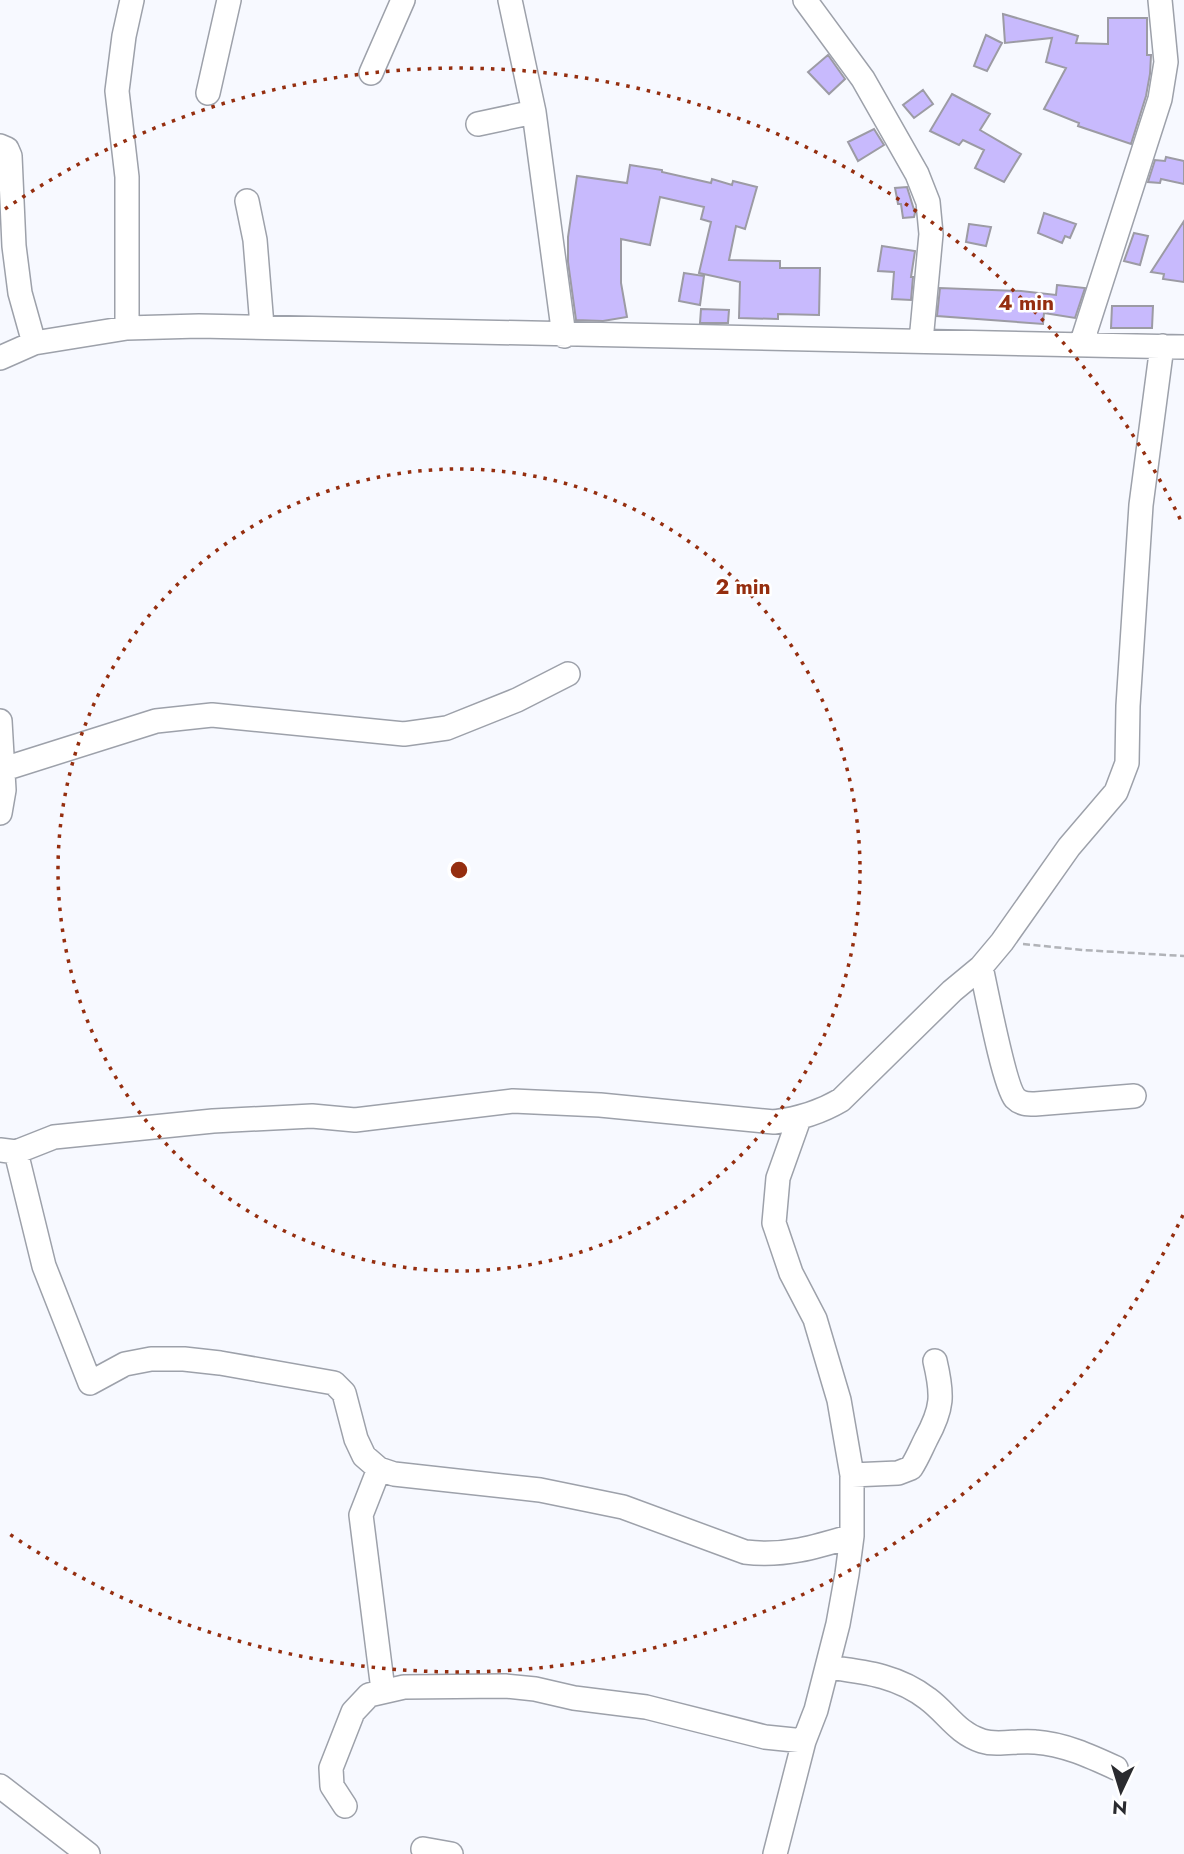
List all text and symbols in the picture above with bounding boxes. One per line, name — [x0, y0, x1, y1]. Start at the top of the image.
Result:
text: 4 min — [998, 288, 1054, 318]
text: 2 min — [715, 572, 771, 602]
centre of rings — [447, 858, 471, 882]
north arrow — [1086, 1756, 1156, 1826]
text: N — [1111, 1793, 1128, 1821]

